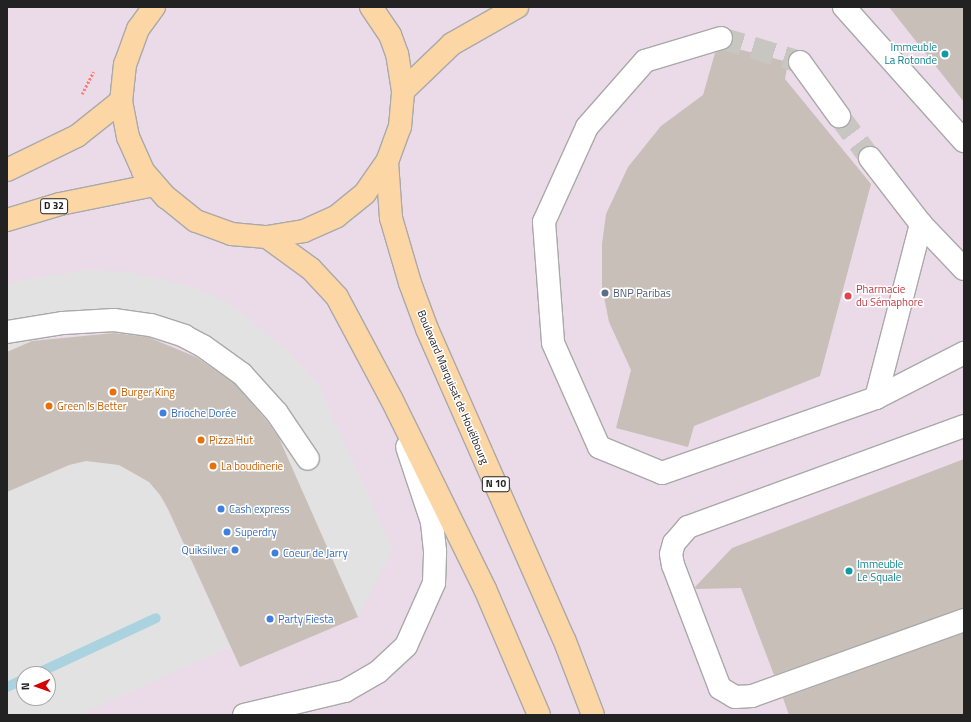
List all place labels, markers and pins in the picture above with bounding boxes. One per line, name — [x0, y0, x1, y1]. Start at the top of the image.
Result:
place label: Immeuble La Rotonde — [884, 41, 937, 67]
marker: Immeuble La Rotonde — [940, 49, 950, 59]
place label: Pharmacie du Sémaphore — [856, 283, 923, 309]
place label: BNP Paribas — [613, 286, 671, 300]
marker: BNP Paribas — [600, 288, 610, 298]
marker: Pharmacie du Sémaphore — [843, 291, 853, 301]
place label: Burger King — [121, 385, 175, 399]
marker: Burger King — [108, 387, 118, 397]
place label: Green Is Better — [57, 399, 127, 413]
marker: Green Is Better — [44, 401, 54, 411]
place label: Brioche Dorée — [171, 406, 236, 420]
marker: Brioche Dorée — [158, 408, 168, 418]
place label: Pizza Hut — [209, 433, 253, 447]
marker: Pizza Hut — [196, 435, 206, 445]
place label: La boudinerie — [221, 459, 283, 473]
marker: La boudinerie — [208, 461, 218, 471]
place label: Cash express — [229, 502, 290, 516]
marker: Cash express — [216, 504, 226, 514]
place label: Superdry — [235, 525, 277, 539]
marker: Superdry — [222, 527, 232, 537]
place label: Quiksilver — [182, 543, 227, 557]
marker: Quiksilver — [230, 545, 240, 555]
place label: Coeur de Jarry — [283, 546, 348, 560]
marker: Coeur de Jarry — [270, 548, 280, 558]
place label: Immeuble Le Squale — [857, 558, 903, 584]
marker: Immeuble Le Squale — [844, 566, 854, 576]
place label: Party Fiesta — [278, 612, 334, 626]
marker: Party Fiesta — [265, 614, 275, 624]

